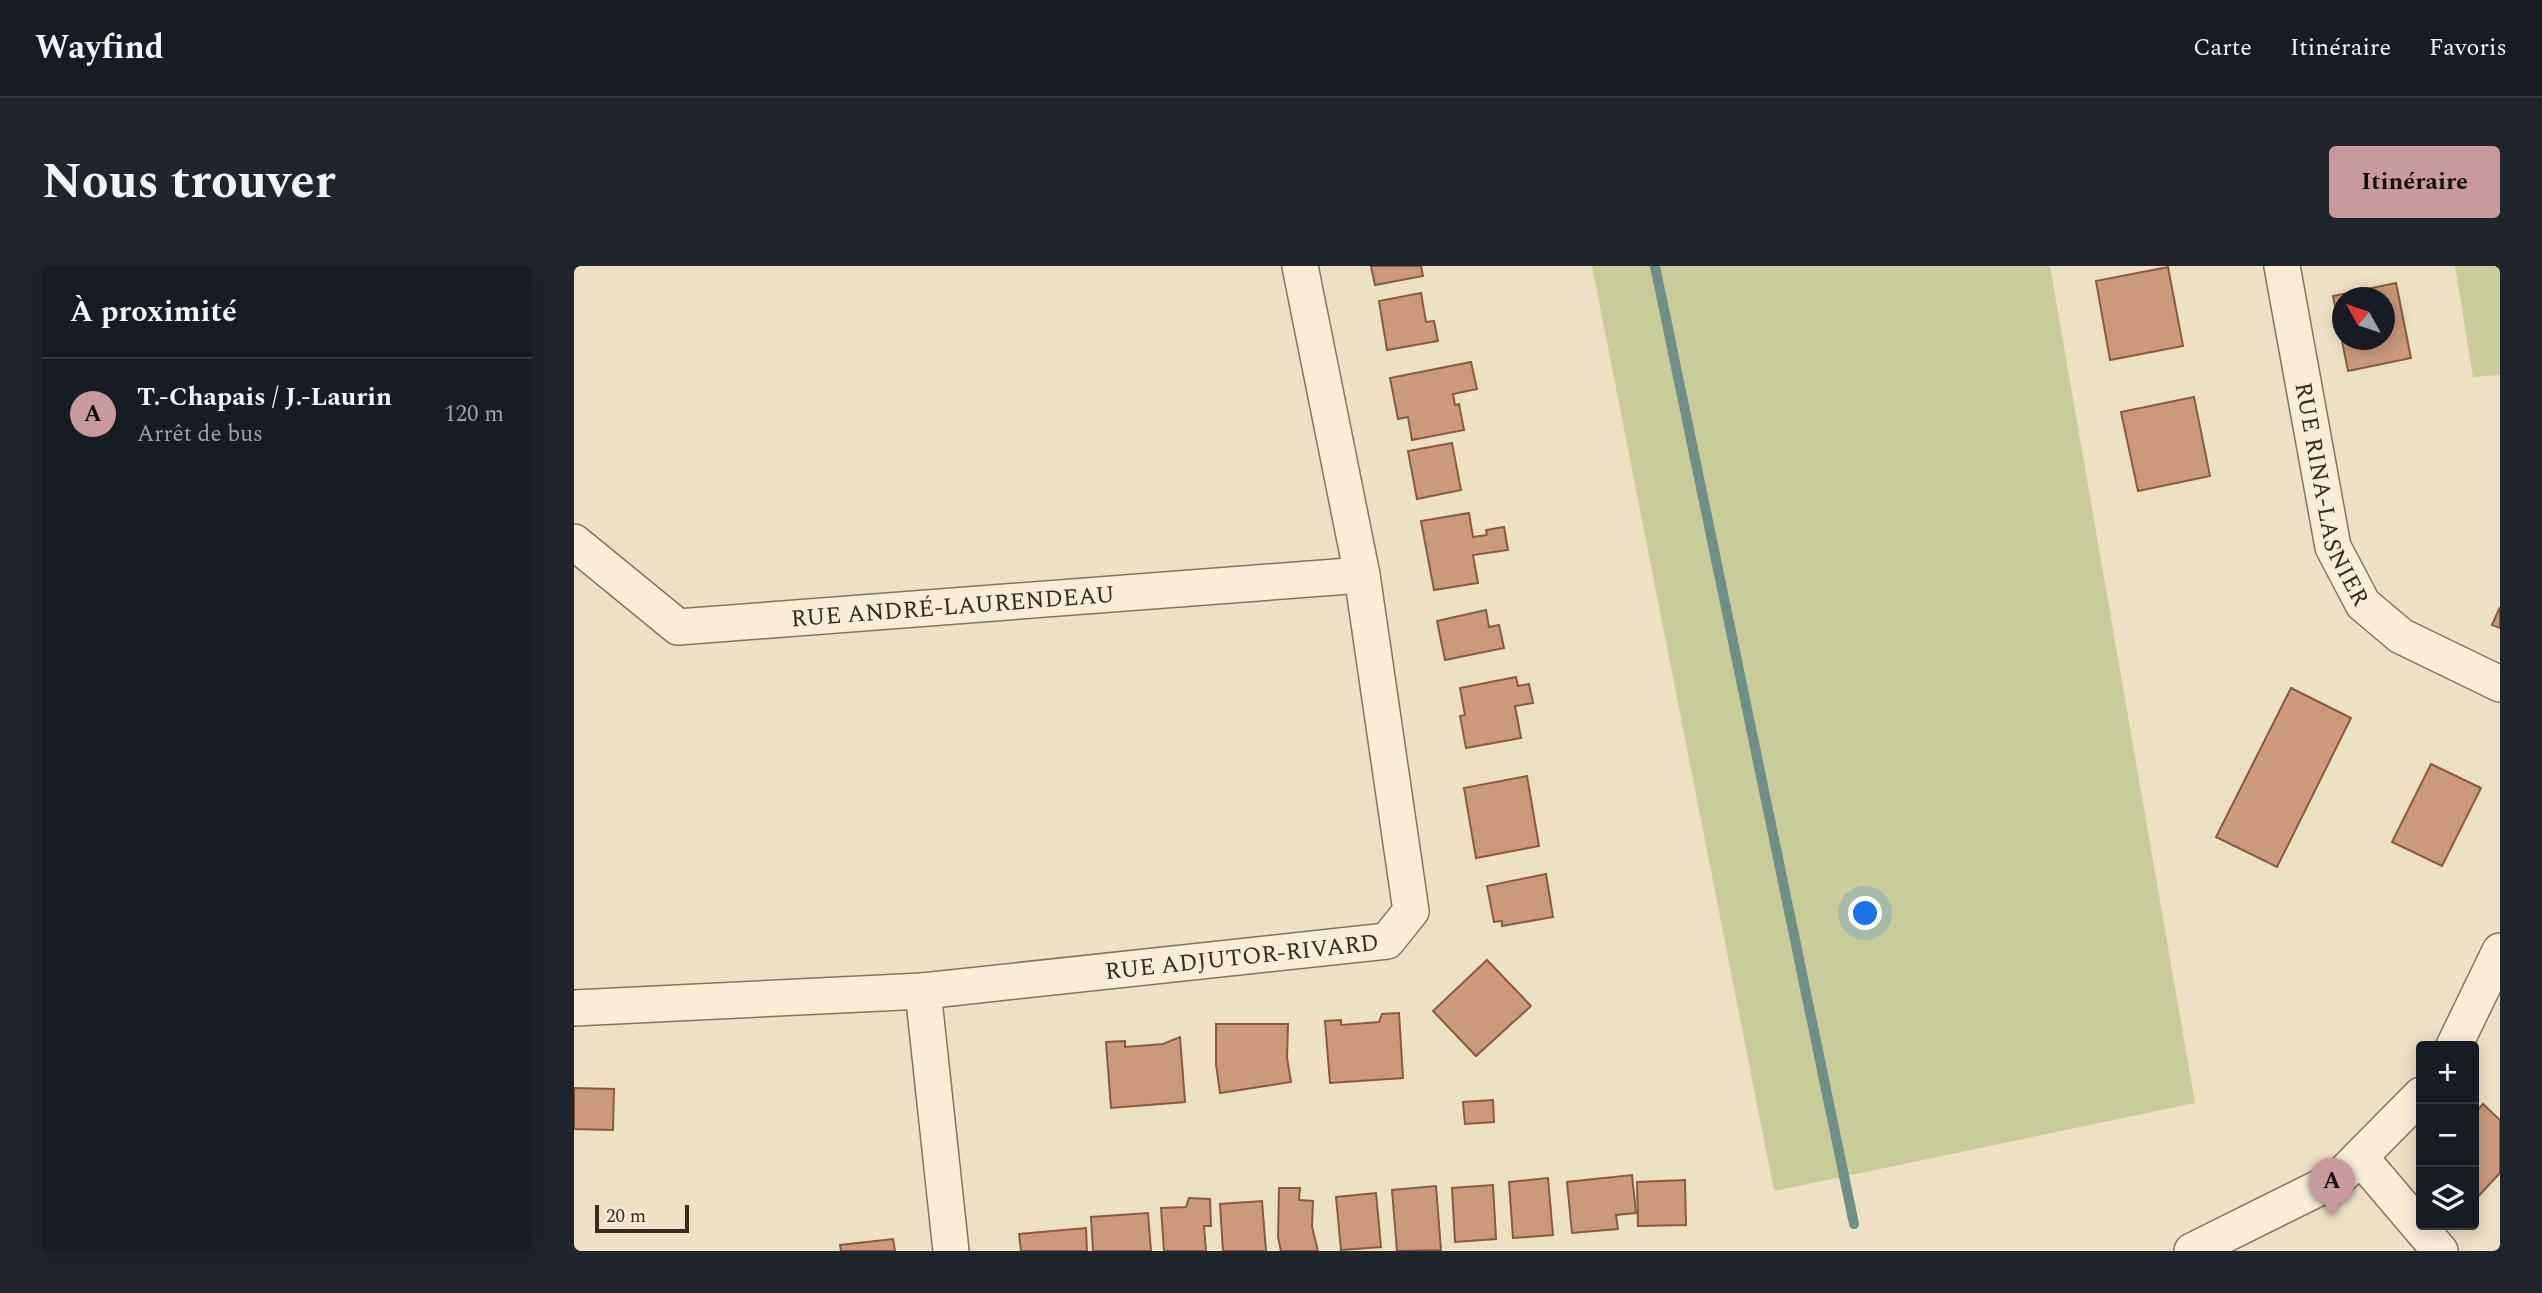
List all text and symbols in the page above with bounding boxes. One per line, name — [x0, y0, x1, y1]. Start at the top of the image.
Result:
text: Wayfind — [35, 23, 164, 73]
text: Carte — [2193, 30, 2252, 66]
text: Itinéraire — [2290, 30, 2391, 66]
text: Favoris — [2429, 30, 2507, 66]
text: Nous trouver — [42, 145, 335, 220]
button: Itinéraire — [2329, 146, 2500, 218]
north arrow — [2332, 287, 2395, 350]
text: À proximité — [70, 289, 237, 335]
text: T.-Chapais / J.-Laurin — [137, 377, 392, 417]
street label: RUE RINA-LASNIER — [2284, 379, 2378, 613]
text: A — [84, 397, 102, 432]
text: 120 m — [444, 397, 504, 432]
text: Arrêt de bus — [137, 417, 263, 452]
street label: RUE ANDRÉ-LAURENDEAU — [790, 577, 1116, 637]
your location — [1848, 896, 1882, 930]
street label: RUE ADJUTOR-RIVARD — [1103, 925, 1381, 990]
map controls — [2416, 1041, 2479, 1230]
button: + — [2416, 1041, 2479, 1104]
button: − — [2416, 1104, 2479, 1167]
pin: A — [2309, 1158, 2355, 1216]
button: layers — [2416, 1167, 2479, 1230]
scale bar — [595, 1202, 690, 1234]
text: 20 m — [606, 1202, 646, 1231]

